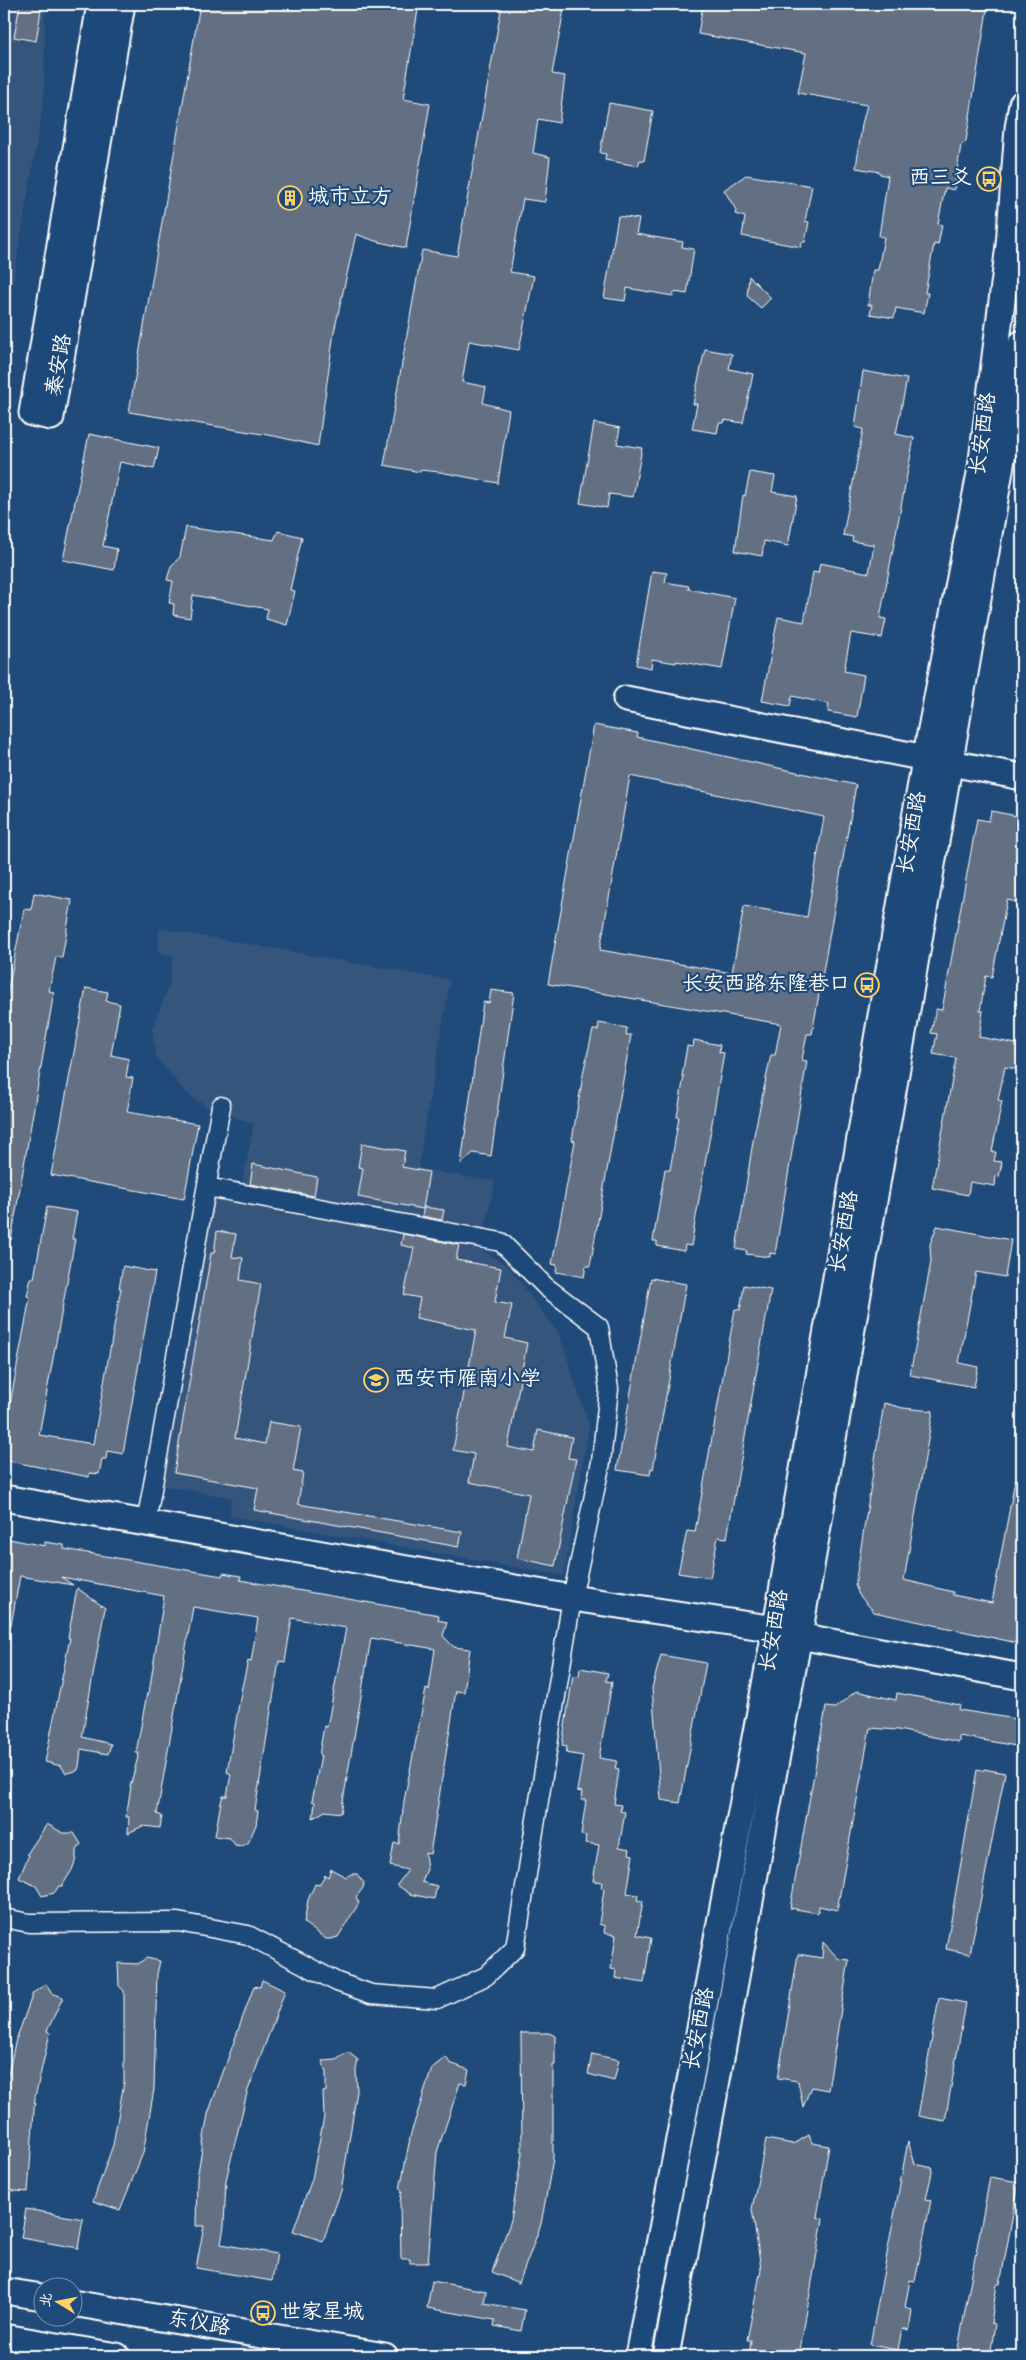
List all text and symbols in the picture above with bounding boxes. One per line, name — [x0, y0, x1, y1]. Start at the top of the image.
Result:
place label: 西三爻 — [909, 164, 972, 194]
bus stop icon: 西三爻 — [976, 166, 1002, 192]
place label: 城市立方 — [308, 183, 392, 213]
building icon: 城市立方 — [277, 185, 303, 211]
street label: 秦安路 — [40, 331, 80, 399]
street label: 长安西路 — [963, 390, 1005, 478]
street label: 长安西路 — [891, 789, 935, 877]
place label: 长安西路东隆巷口 — [682, 970, 850, 1000]
bus stop icon: 长安西路东隆巷口 — [854, 972, 880, 998]
street label: 长安西路 — [823, 1188, 867, 1276]
place label: 西安市雁南小学 — [394, 1365, 541, 1395]
school or university icon: 西安市雁南小学 — [363, 1367, 389, 1393]
street label: 长安西路 — [753, 1587, 797, 1675]
street label: 长安西路 — [677, 1985, 723, 2073]
north arrow — [32, 2278, 82, 2328]
text: 北 — [35, 2291, 58, 2309]
place label: 世家星城 — [280, 2298, 364, 2328]
bus stop icon: 世家星城 — [250, 2300, 276, 2326]
street label: 东仪路 — [165, 2304, 233, 2344]

